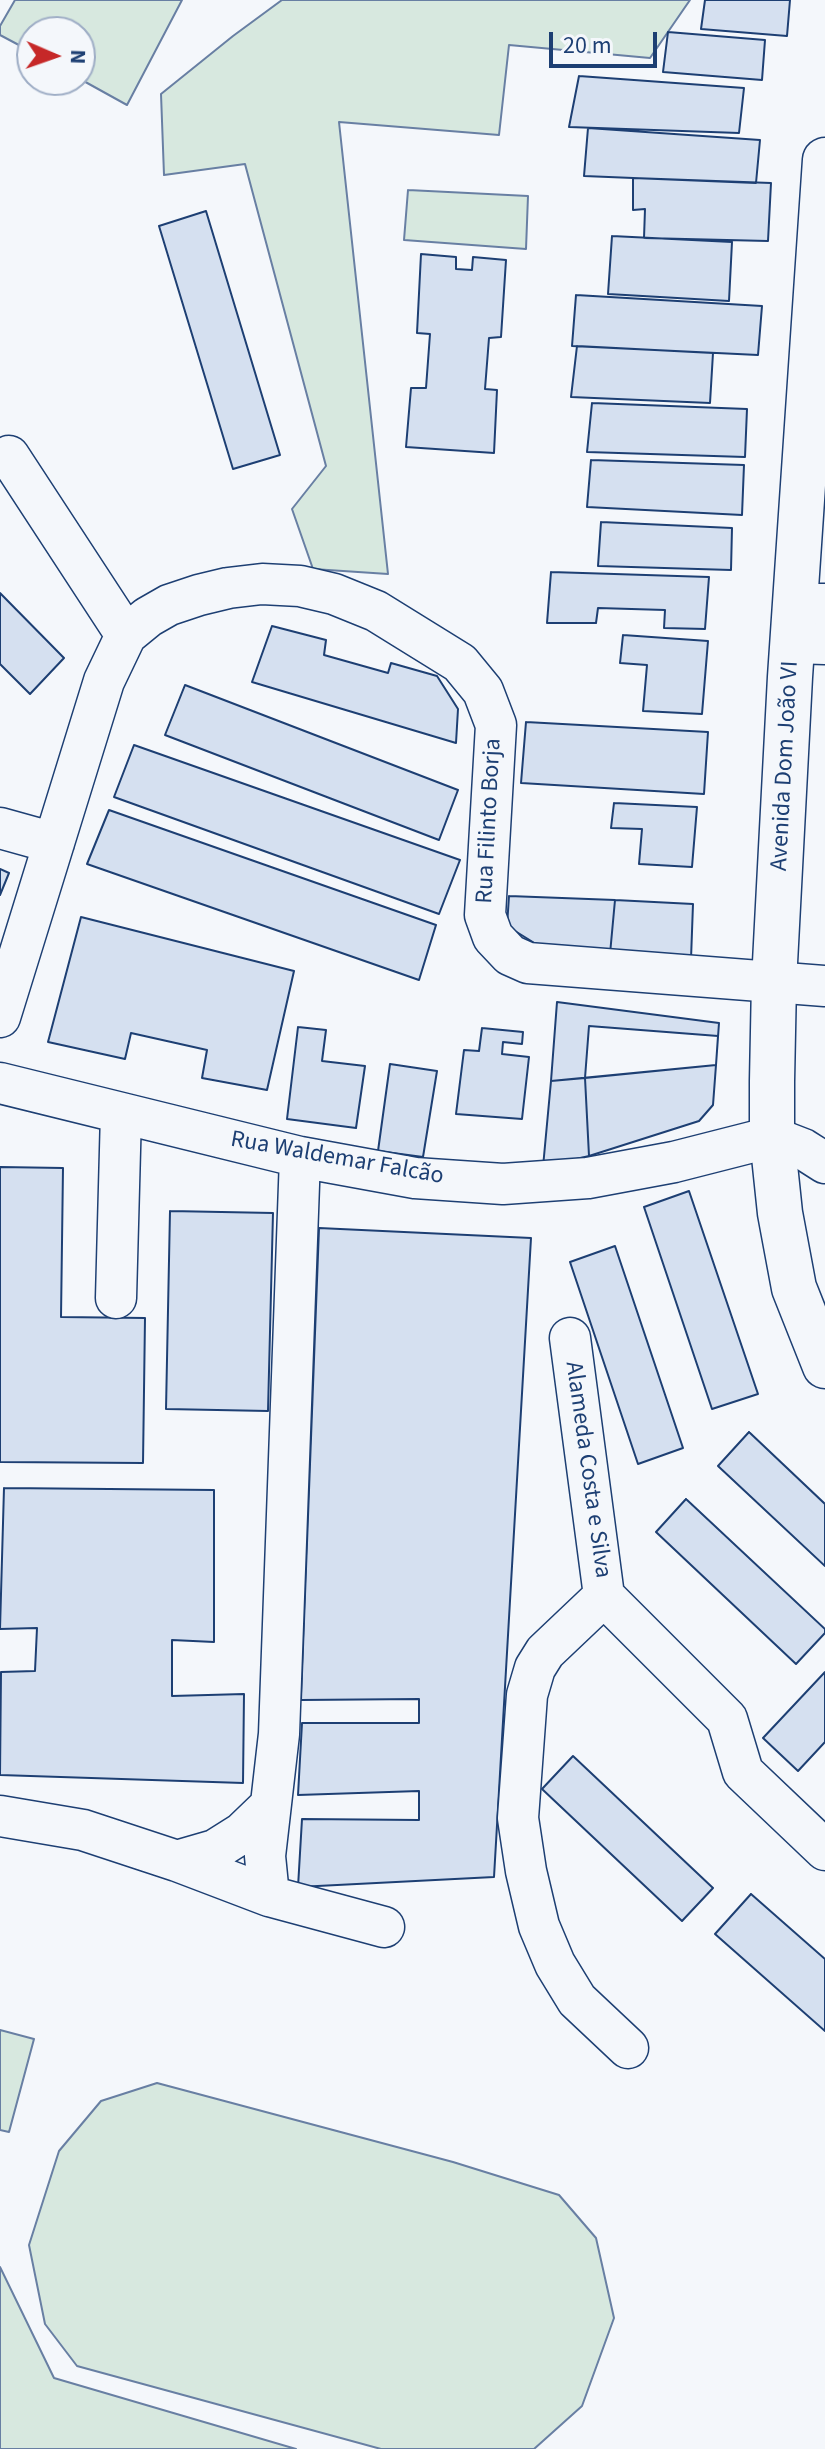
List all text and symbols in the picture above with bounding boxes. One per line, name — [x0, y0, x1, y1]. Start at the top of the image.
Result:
north arrow — [16, 16, 96, 96]
scale bar — [553, 16, 661, 66]
text: 20 m — [563, 28, 612, 63]
text: N — [62, 49, 94, 65]
street label: Avenida Dom João VI — [766, 660, 806, 872]
street label: Rua Filinto Borja — [471, 738, 509, 904]
street label: Rua Waldemar Falcão — [228, 1126, 446, 1192]
street label: Alameda Costa e Silva — [558, 1360, 616, 1580]

